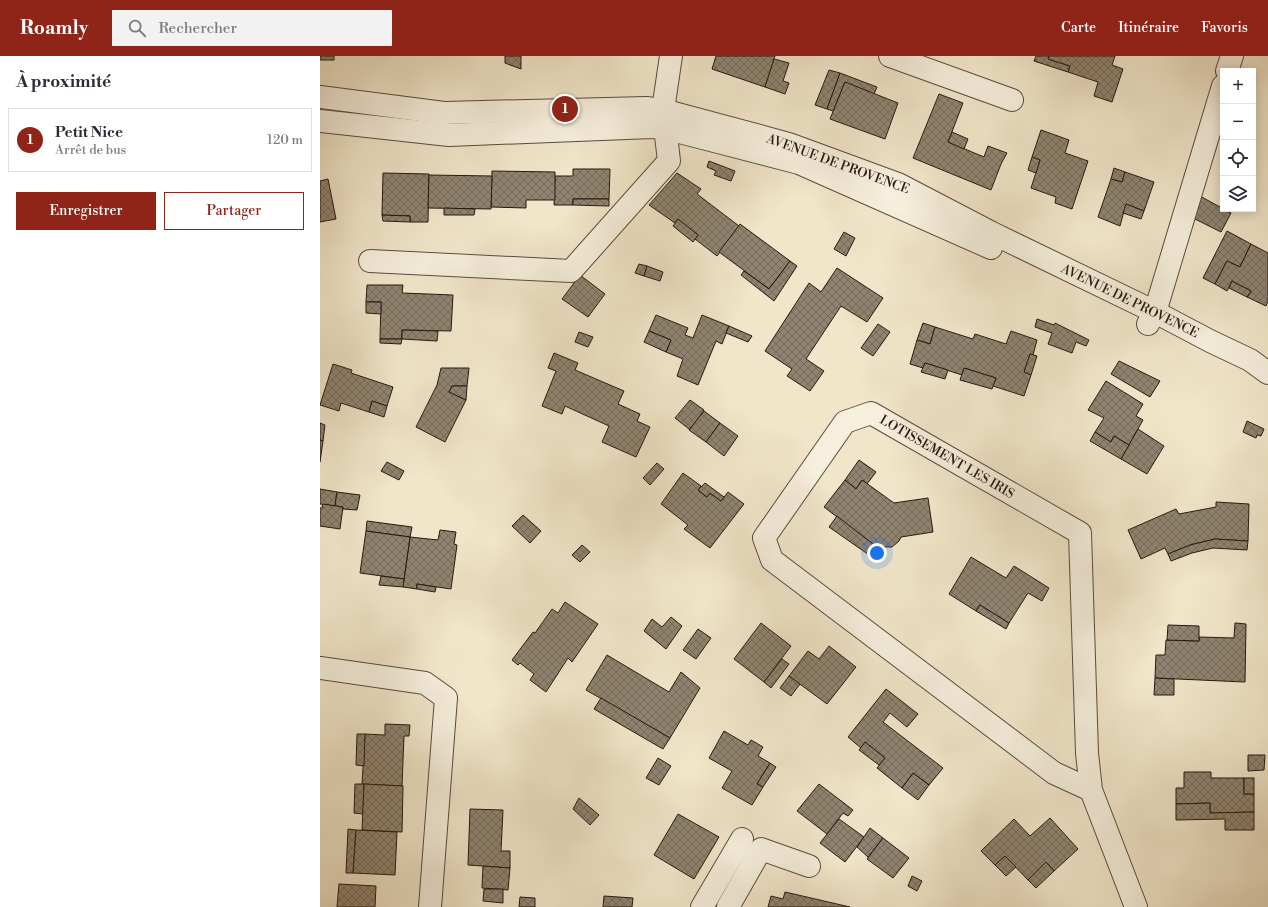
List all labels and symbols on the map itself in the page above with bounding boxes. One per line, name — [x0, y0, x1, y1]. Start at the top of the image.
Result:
pin: 1 — [552, 94, 578, 124]
street label: AVENUE DE PROVENCE — [763, 130, 912, 197]
street label: AVENUE DE PROVENCE — [1058, 260, 1201, 341]
street label: LOTISSEMENT LES IRIS — [877, 412, 1017, 502]
your location — [867, 543, 887, 563]

